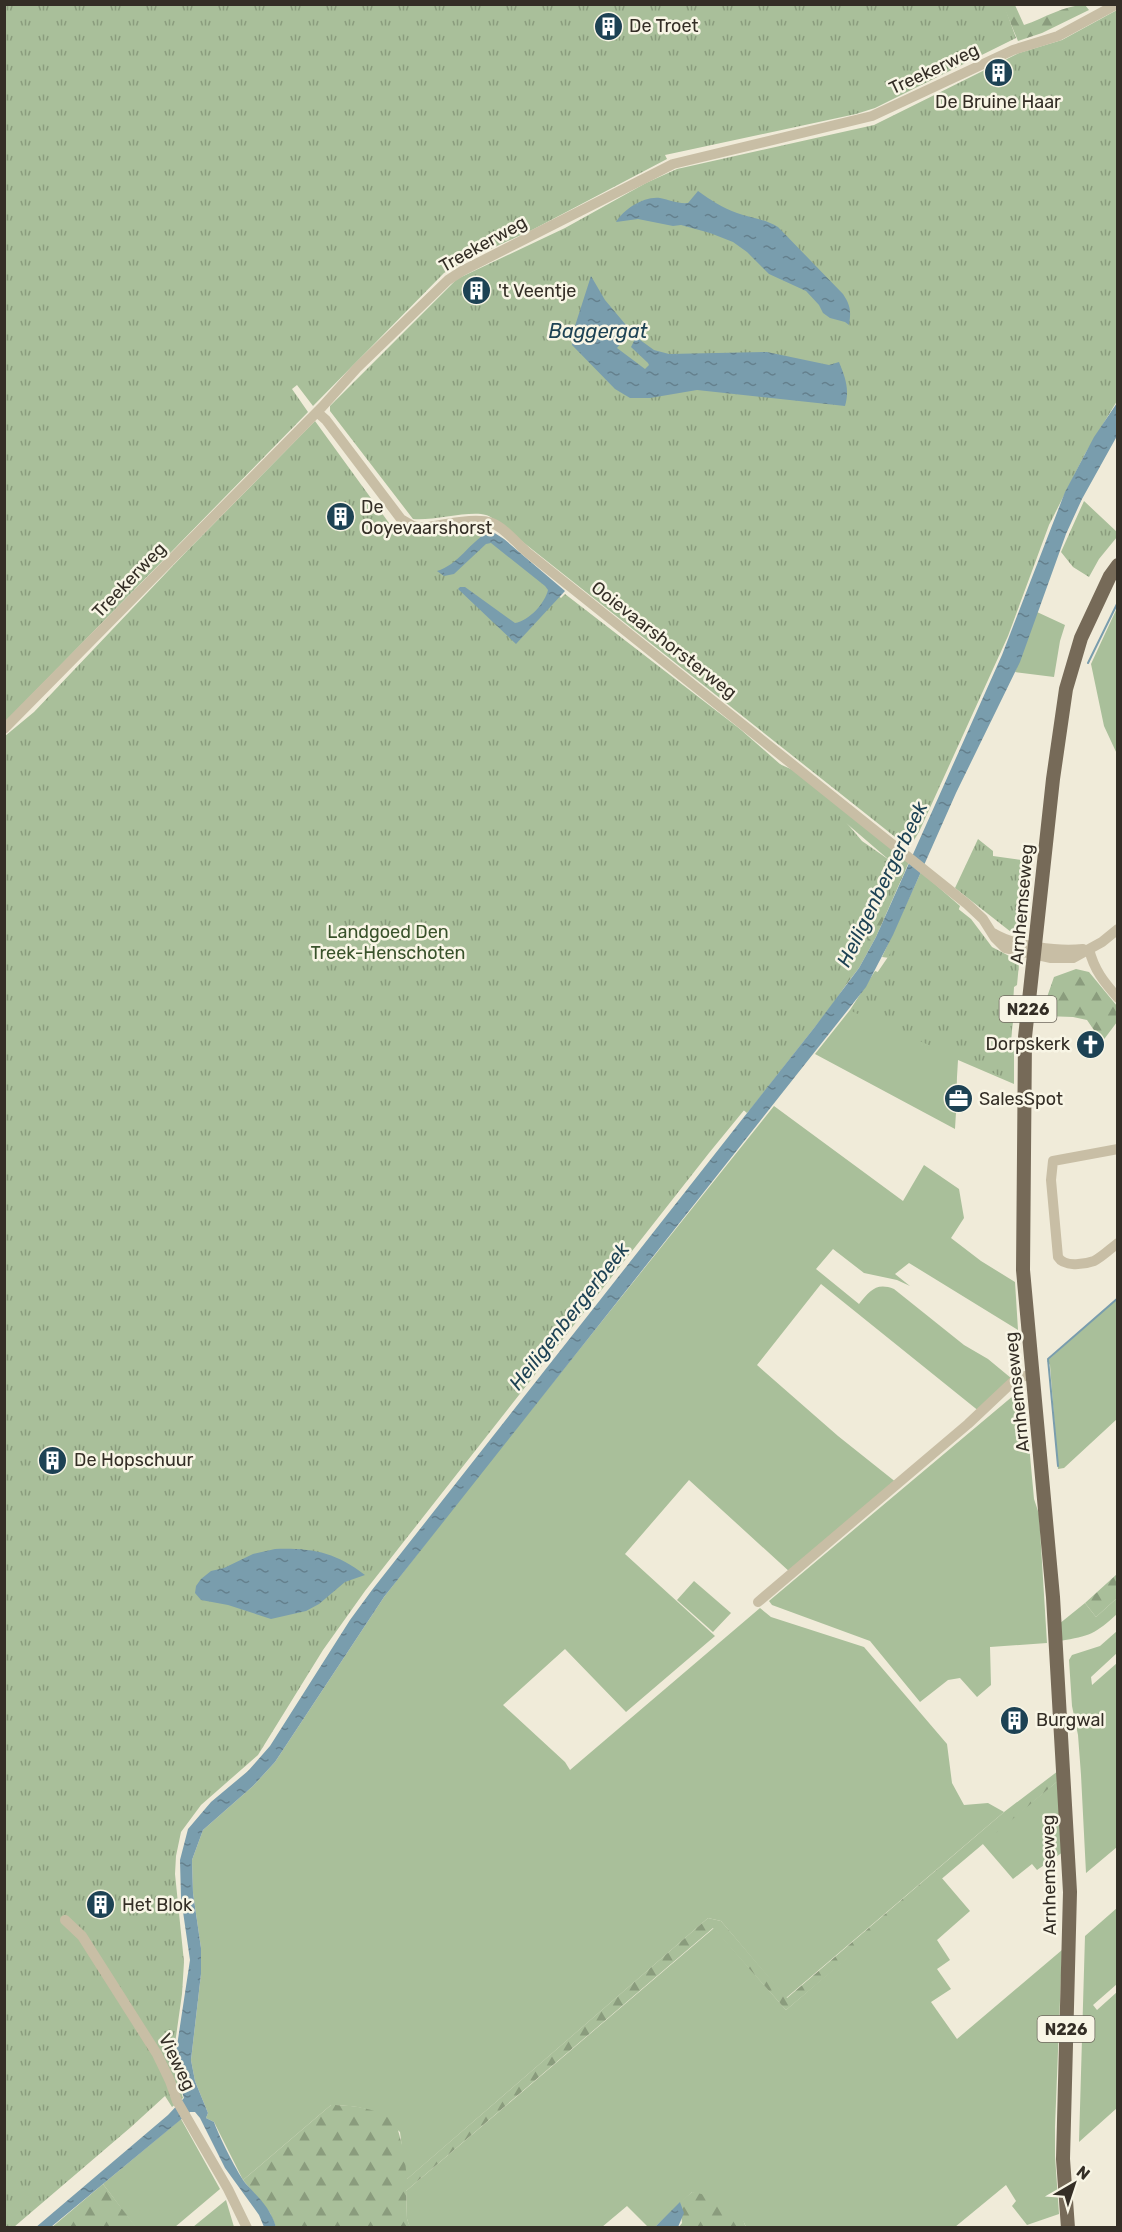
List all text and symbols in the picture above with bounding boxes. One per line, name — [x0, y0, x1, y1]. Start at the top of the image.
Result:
building icon: De Troet — [592, 10, 624, 42]
place label: De Troet — [629, 15, 698, 37]
street label: Treekerweg — [886, 39, 982, 99]
building icon: De Bruine Haar — [982, 57, 1014, 89]
place label: De Bruine Haar — [935, 91, 1061, 113]
street label: Treekerweg — [435, 211, 531, 277]
building icon: 't Veentje — [461, 275, 493, 307]
place label: 't Veentje — [498, 280, 576, 302]
water label: Baggergat — [549, 319, 648, 343]
place label: De Ooyevaarshorst — [361, 496, 492, 539]
building icon: De Ooyevaarshorst — [324, 501, 356, 533]
street label: Treekerweg — [88, 538, 170, 622]
street label: Ooievaarshorsterweg — [587, 576, 741, 704]
water label: Heiligenbergerbeek — [832, 797, 933, 971]
street label: Arnhemseweg — [1006, 843, 1038, 965]
park label: Landgoed Den Treek-Henschoten — [310, 921, 466, 964]
road number: N226 — [1000, 996, 1056, 1022]
church icon: Dorpskerk — [1075, 1028, 1107, 1060]
place label: Dorpskerk — [985, 1033, 1071, 1055]
office icon: SalesSpot — [942, 1083, 974, 1115]
place label: SalesSpot — [979, 1088, 1063, 1110]
water label: Heiligenbergerbeek — [504, 1237, 635, 1395]
street label: Arnhemseweg — [1000, 1331, 1034, 1453]
building icon: De Hopschuur — [37, 1444, 69, 1476]
place label: De Hopschuur — [74, 1449, 194, 1471]
building icon: Burgwal — [999, 1704, 1031, 1736]
place label: Burgwal — [1036, 1709, 1105, 1731]
street label: Arnhemseweg — [1037, 1814, 1061, 1936]
building icon: Het Blok — [85, 1889, 117, 1921]
place label: Het Blok — [122, 1894, 193, 1916]
road number: N226 — [1038, 2016, 1094, 2042]
street label: Vieweg — [154, 2030, 200, 2094]
north arrow — [1044, 2154, 1104, 2214]
text: N — [1073, 2162, 1094, 2184]

